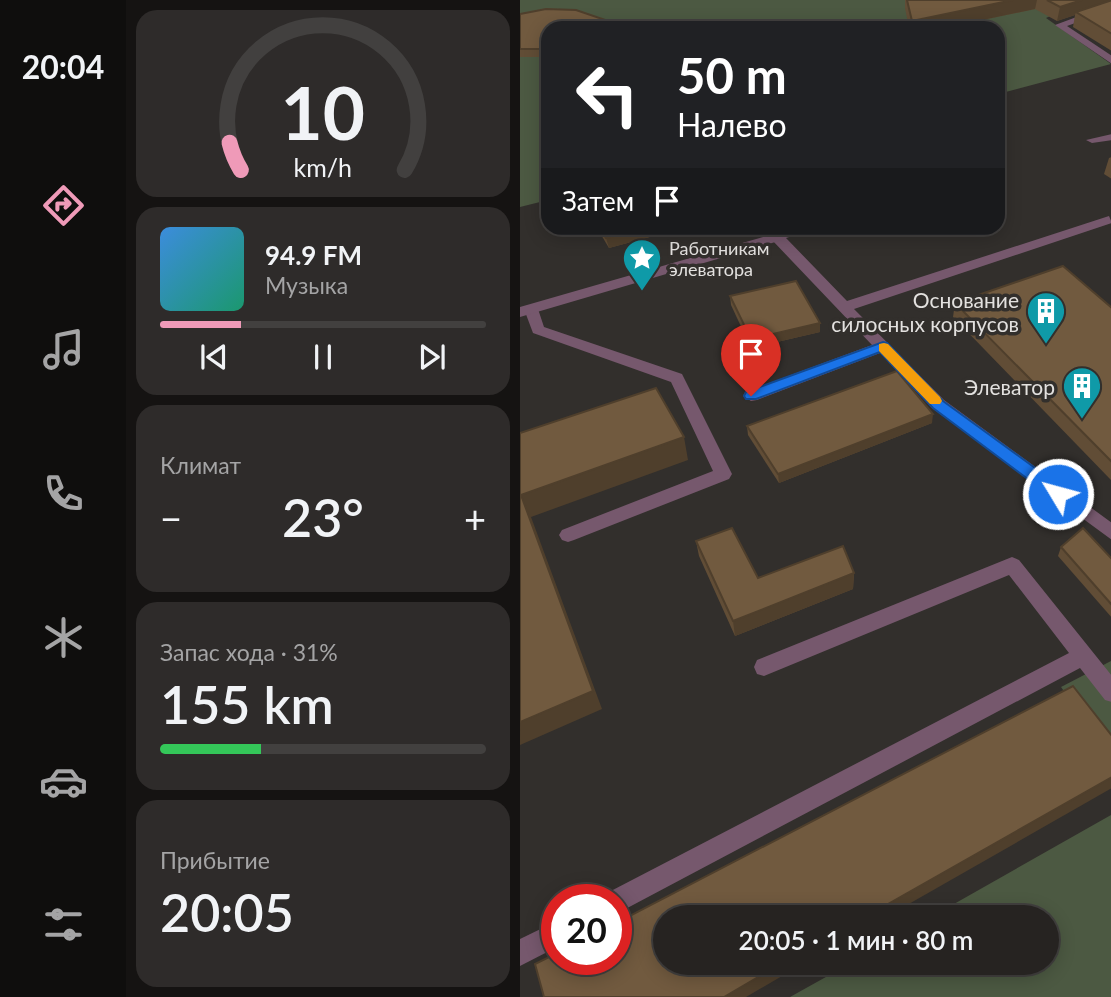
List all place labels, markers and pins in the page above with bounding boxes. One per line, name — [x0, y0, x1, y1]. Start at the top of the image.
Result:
place icon: Работникам элеватора — [621, 237, 663, 292]
place label: Работникам элеватора — [669, 237, 769, 280]
place label: Основание силосных корпусов — [831, 287, 1019, 336]
building icon: Основание силосных корпусов — [1025, 290, 1067, 345]
pin — [721, 324, 781, 396]
building icon: Элеватор — [1061, 365, 1103, 420]
place label: Элеватор — [964, 374, 1055, 399]

